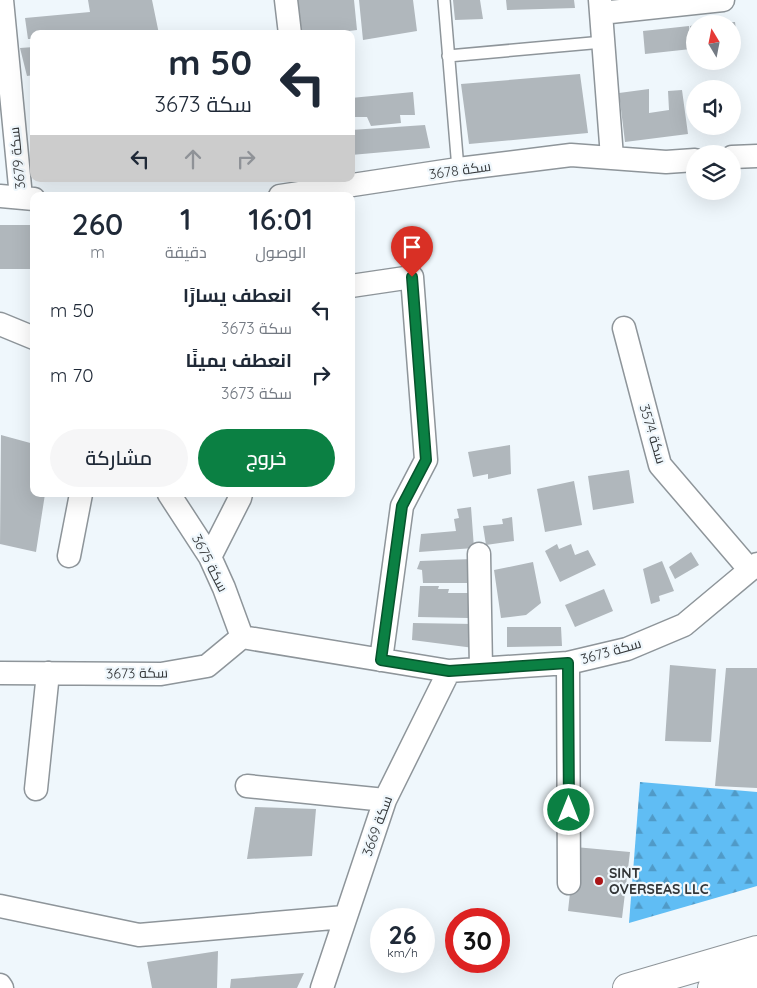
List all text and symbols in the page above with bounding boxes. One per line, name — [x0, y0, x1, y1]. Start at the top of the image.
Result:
north arrow — [686, 15, 741, 70]
map controls — [686, 15, 741, 200]
text: 50 m — [168, 40, 252, 84]
icon: left — [270, 50, 335, 115]
button: sound — [686, 80, 741, 135]
text: سكة 3673 — [154, 90, 252, 118]
street label: سكة 3679 — [5, 126, 29, 190]
icon: left — [126, 145, 154, 173]
icon: ahead — [179, 145, 207, 173]
icon: right — [232, 145, 260, 173]
button: layers — [686, 145, 741, 200]
street label: سكة 3678 — [428, 157, 492, 183]
text: 1 — [180, 200, 192, 238]
text: 16:01 — [248, 200, 313, 238]
text: 260 — [72, 205, 123, 243]
pin — [391, 226, 433, 277]
icon: arrive — [398, 233, 426, 261]
text: m — [90, 242, 105, 262]
text: دقيقة — [165, 242, 207, 262]
text: الوصول — [255, 242, 306, 262]
text: انعطف يسارًا — [183, 283, 292, 307]
icon: left — [307, 296, 335, 324]
text: 50 m — [50, 298, 94, 322]
text: سكة 3673 — [221, 318, 292, 338]
text: انعطف يمينًا — [185, 348, 292, 372]
icon: right — [307, 361, 335, 389]
text: 70 m — [50, 363, 94, 387]
text: سكة 3673 — [221, 383, 292, 403]
street label: سكة 3574 — [635, 402, 671, 466]
button: مشاركة — [50, 429, 188, 487]
button: خروج — [198, 429, 335, 487]
street label: سكة 3675 — [188, 531, 232, 595]
street label: سكة 3673 — [579, 634, 643, 668]
street label: سكة 3673 — [106, 663, 168, 683]
position arrow — [542, 783, 594, 835]
street label: سكة 3669 — [358, 793, 396, 859]
place label: SINT OVERSEAS LLC — [609, 864, 709, 898]
marker: SINT OVERSEAS LLC — [593, 875, 605, 887]
speed limit sign: 30 — [445, 908, 510, 973]
text: 26 — [388, 919, 417, 950]
text: km/h — [387, 945, 418, 960]

